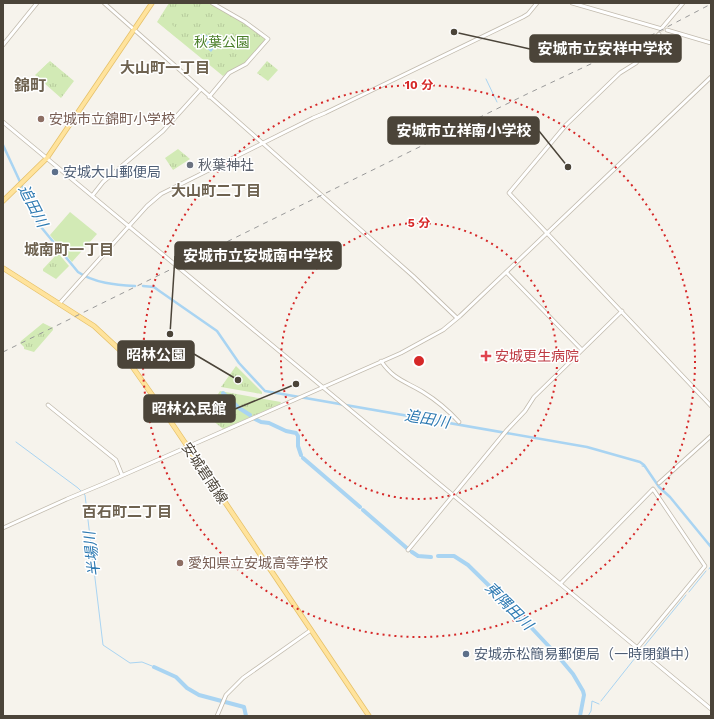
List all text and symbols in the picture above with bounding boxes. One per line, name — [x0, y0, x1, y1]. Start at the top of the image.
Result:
park label: 秋葉公園 — [194, 34, 250, 50]
callout: 安城市立安祥中学校 — [530, 35, 681, 62]
text: 安城市立安祥中学校 — [537, 40, 673, 58]
district label: 大山町一丁目 — [120, 59, 210, 77]
district label: 錦町 — [14, 76, 46, 95]
text: 10 分 — [405, 78, 433, 92]
place label: 安城市立錦町小学校 — [49, 111, 175, 127]
marker: 安城市立錦町小学校 — [36, 114, 46, 124]
callout: 安城市立祥南小学校 — [388, 117, 539, 144]
text: 安城市立祥南小学校 — [396, 122, 532, 140]
place label: 秋葉神社 — [198, 157, 254, 173]
marker: 秋葉神社 — [185, 160, 195, 170]
place label: 安城大山郵便局 — [63, 164, 161, 180]
marker: 安城大山郵便局 — [50, 167, 60, 177]
water label: 追田川 — [15, 182, 52, 232]
district label: 大山町二丁目 — [171, 182, 261, 200]
text: 5 分 — [408, 216, 430, 230]
district label: 城南町一丁目 — [24, 241, 114, 259]
callout: 安城市立安城南中学校 — [175, 242, 341, 269]
text: 安城市立安城南中学校 — [183, 247, 333, 265]
callout: 昭林公園 — [118, 341, 194, 368]
text: 昭林公園 — [126, 346, 186, 364]
place label: 安城更生病院 — [495, 348, 579, 364]
marker: 安城更生病院 — [480, 350, 492, 362]
centre of rings — [412, 354, 426, 368]
callout: 昭林公民館 — [144, 395, 235, 422]
text: 昭林公民館 — [151, 400, 227, 418]
water label: 追田川 — [403, 406, 453, 432]
street label: 安城碧南線 — [179, 440, 231, 506]
district label: 百石町二丁目 — [82, 503, 172, 521]
water label: 半場川 — [80, 529, 104, 577]
place label: 愛知県立安城高等学校 — [188, 555, 328, 571]
marker: 愛知県立安城高等学校 — [175, 558, 185, 568]
water label: 東隅田川 — [481, 578, 538, 635]
place label: 安城赤松簡易郵便局（一時閉鎖中） — [474, 646, 698, 662]
marker: 安城赤松簡易郵便局（一時閉鎖中） — [461, 649, 471, 659]

